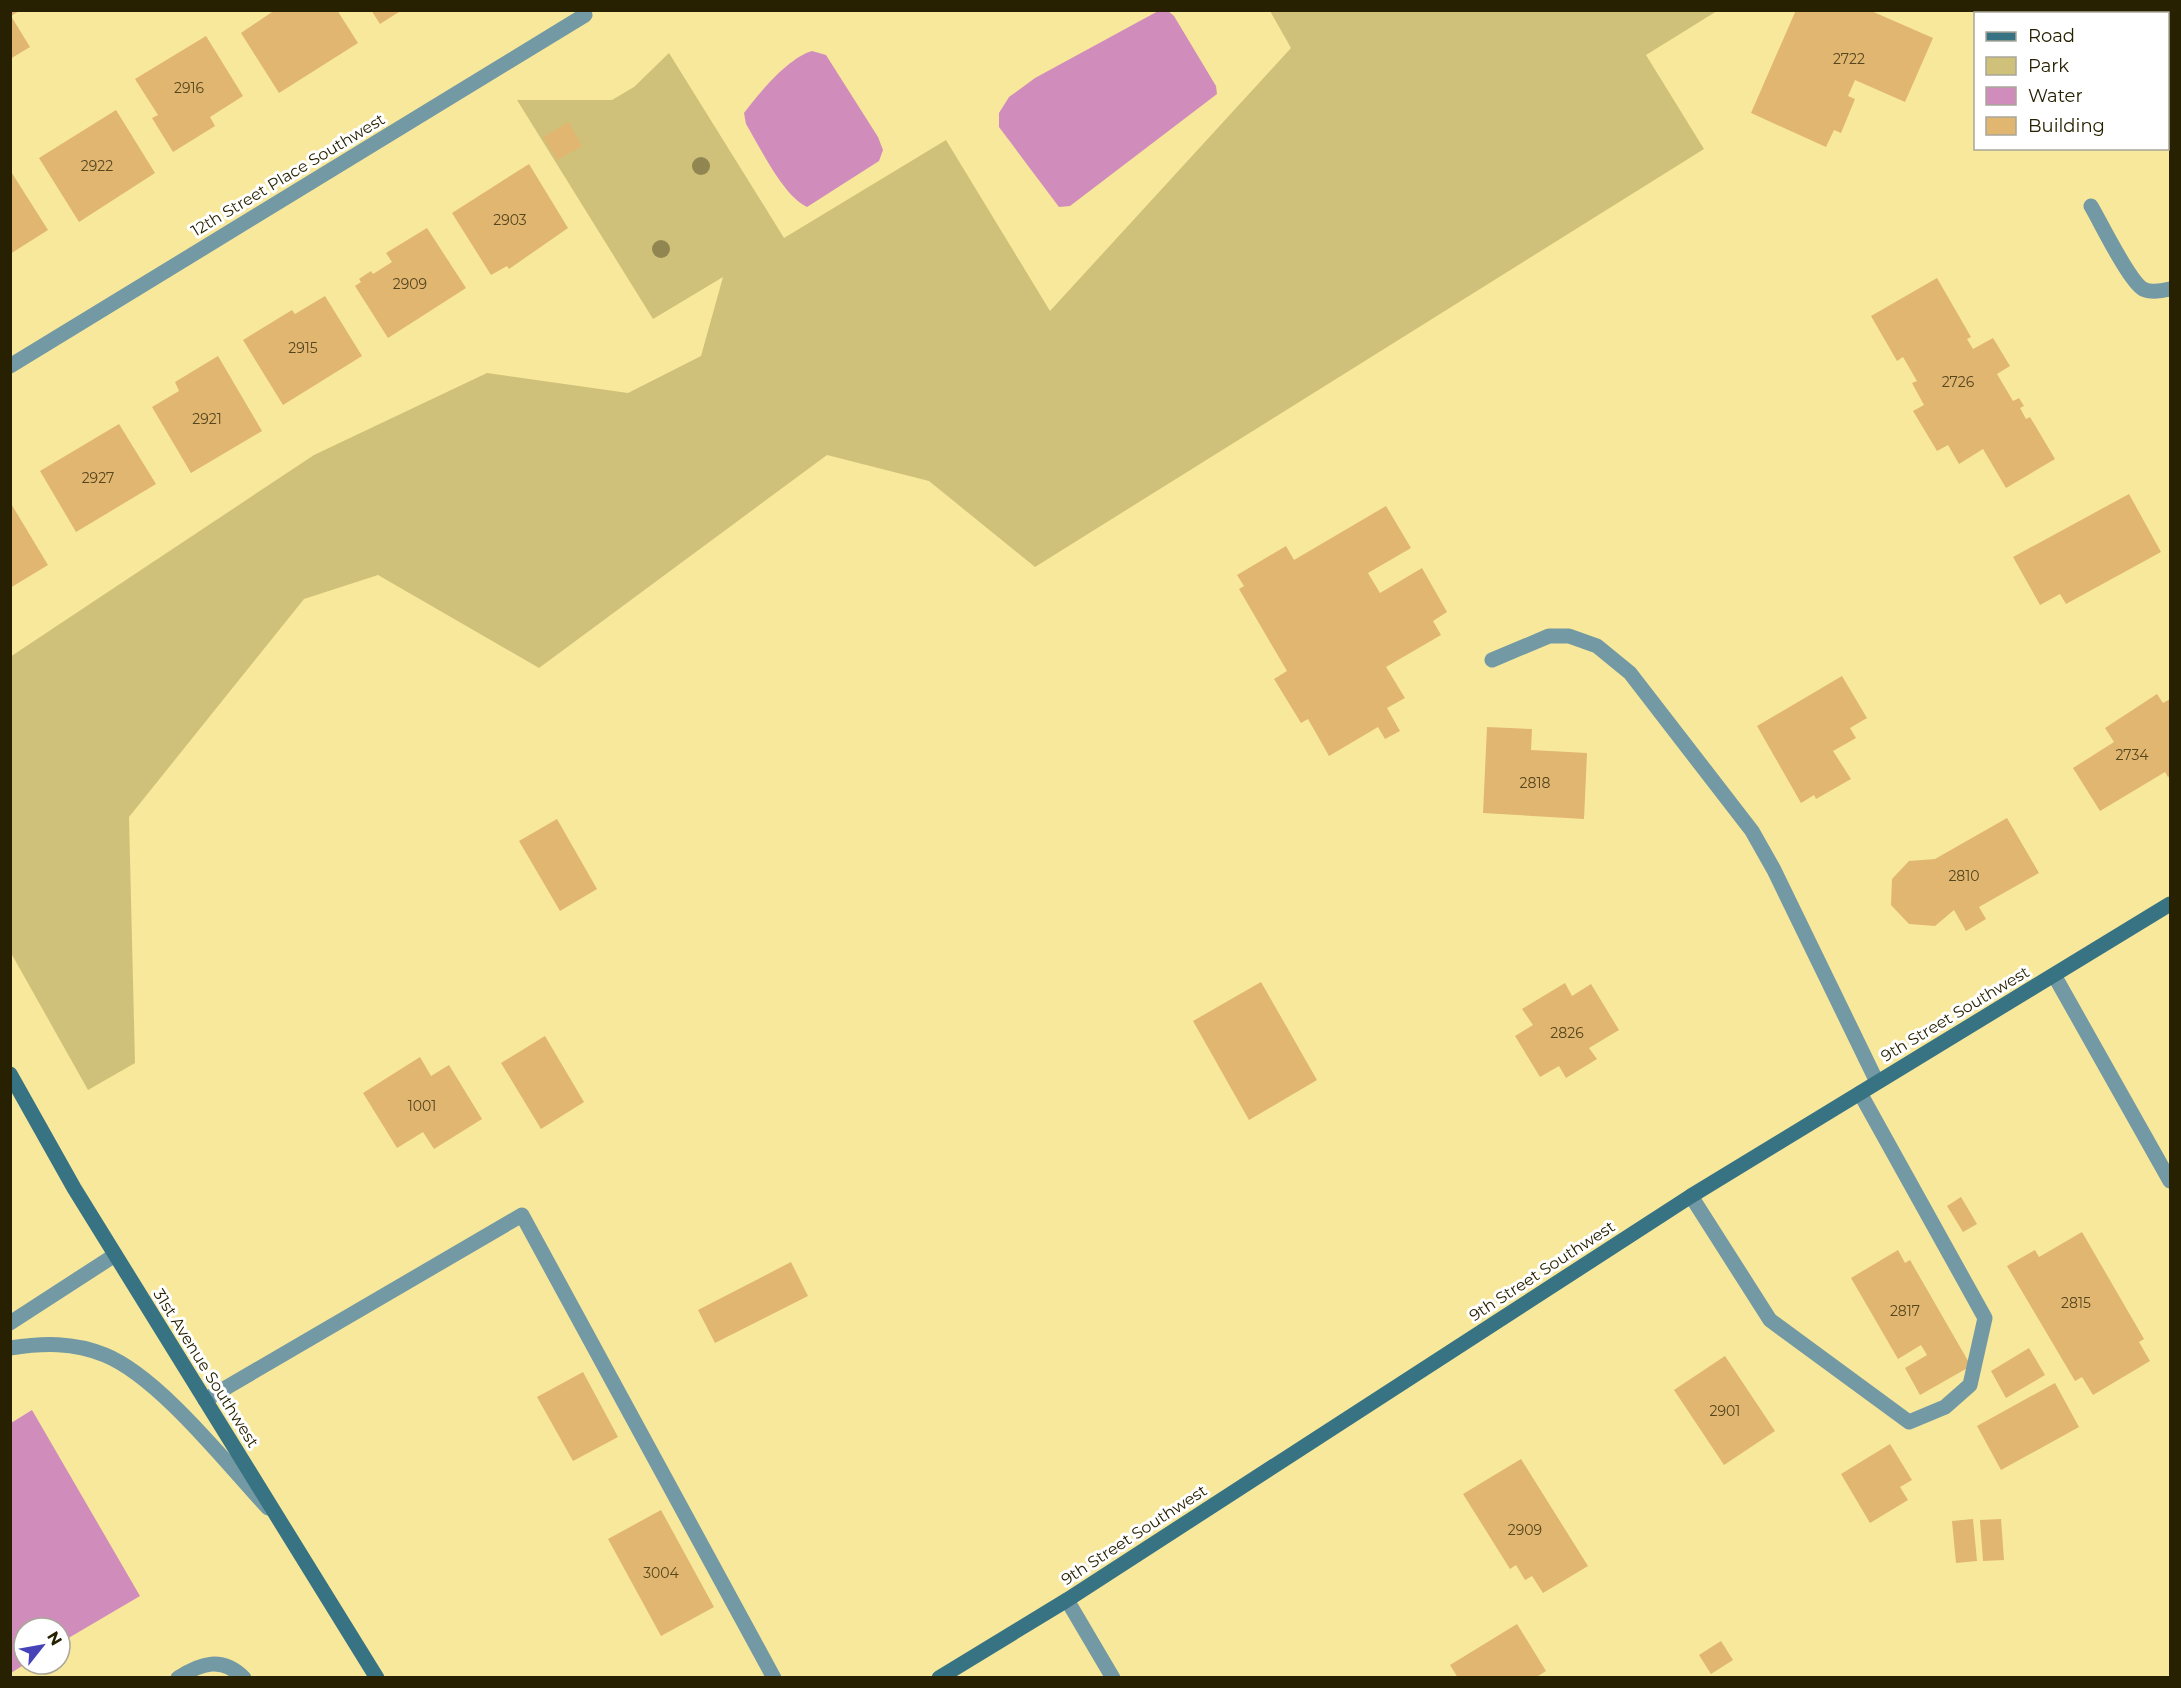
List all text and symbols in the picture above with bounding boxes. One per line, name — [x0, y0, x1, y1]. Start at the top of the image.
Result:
legend — [1974, 12, 2169, 150]
text: Road — [2028, 25, 2075, 47]
house number: 2722 — [1833, 50, 1865, 68]
text: Park — [2028, 55, 2069, 77]
house number: 2916 — [174, 79, 205, 97]
text: Water — [2028, 85, 2083, 107]
street label: 12th Street Place Southwest — [188, 109, 389, 240]
text: Building — [2028, 115, 2105, 137]
house number: 2922 — [81, 157, 113, 175]
house number: 2903 — [493, 211, 527, 229]
house number: 2909 — [393, 275, 427, 293]
house number: 2915 — [288, 339, 318, 357]
house number: 2726 — [1942, 373, 1975, 391]
house number: 2921 — [192, 410, 222, 428]
house number: 2927 — [82, 469, 114, 487]
house number: 2734 — [2115, 746, 2149, 764]
house number: 2818 — [1520, 774, 1551, 792]
house number: 2810 — [1948, 867, 1980, 885]
street label: 9th Street Southwest — [1877, 962, 2033, 1066]
house number: 2826 — [1550, 1024, 1584, 1042]
house number: 1001 — [408, 1097, 436, 1115]
street label: 9th Street Southwest — [1466, 1217, 1619, 1325]
street label: 31st Avenue Southwest — [149, 1285, 263, 1451]
house number: 2815 — [2061, 1294, 2091, 1312]
house number: 2817 — [1890, 1302, 1920, 1320]
house number: 2901 — [1710, 1402, 1740, 1420]
street label: 9th Street Southwest — [1058, 1481, 1211, 1589]
house number: 2909 — [1508, 1521, 1542, 1539]
house number: 3004 — [643, 1564, 680, 1582]
north arrow — [12, 1616, 72, 1676]
text: N — [43, 1628, 66, 1649]

